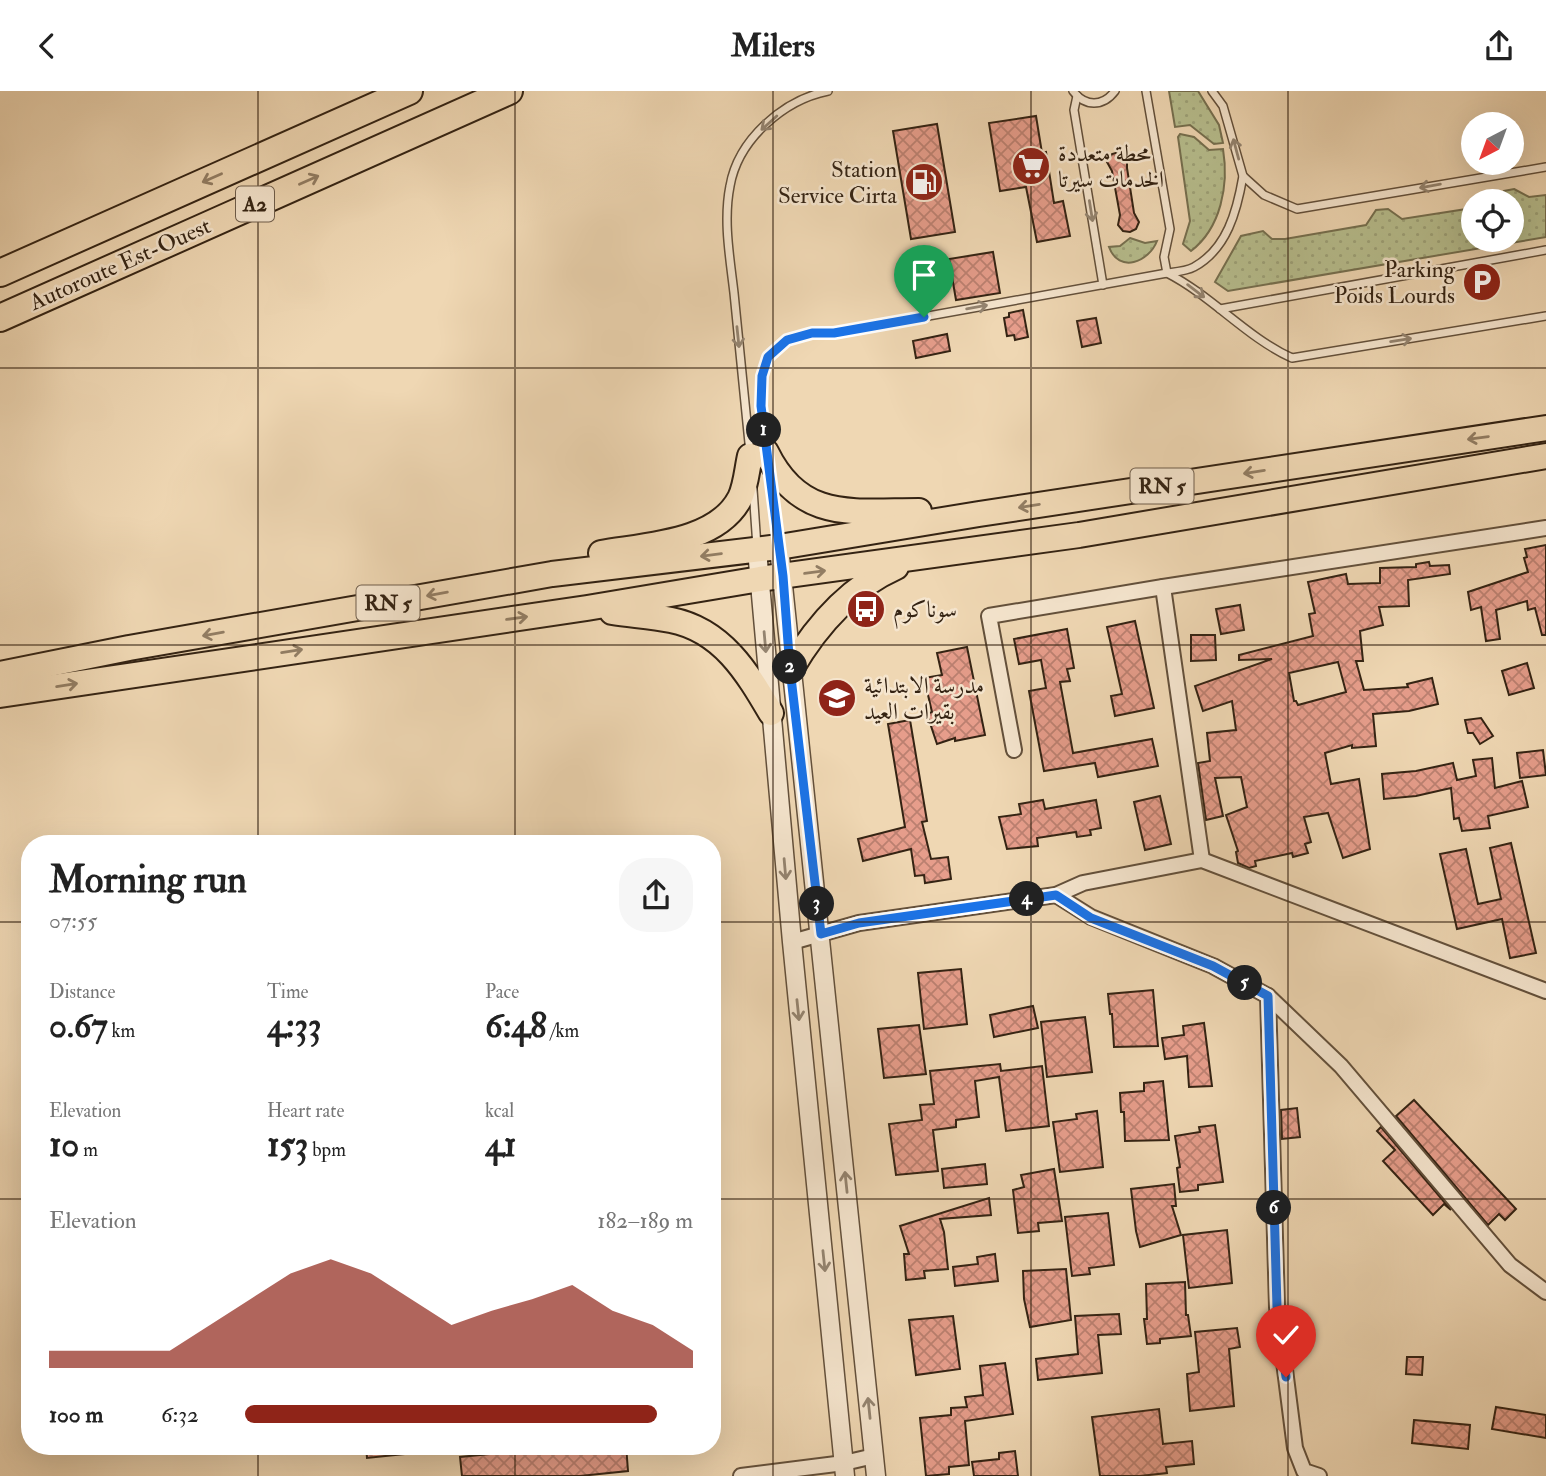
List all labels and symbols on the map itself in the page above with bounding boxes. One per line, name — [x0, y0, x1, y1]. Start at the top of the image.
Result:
north arrow — [1461, 112, 1524, 175]
one-way arrow — [760, 115, 778, 131]
one-way arrow — [1229, 138, 1242, 161]
place label: محطة متعددة الخدمات سيرتا — [1058, 139, 1164, 194]
supermarket icon: محطة متعددة الخدمات سيرتا — [1010, 145, 1052, 187]
place label: Station Service Cirta — [778, 155, 898, 210]
fuel station icon: Station Service Cirta — [903, 161, 945, 203]
one-way arrow — [202, 172, 223, 185]
one-way arrow — [297, 173, 319, 186]
one-way arrow — [1419, 180, 1442, 193]
road number: A2 — [236, 187, 274, 221]
one-way arrow — [1085, 200, 1098, 222]
street label: Autoroute Est-Ouest — [24, 211, 215, 317]
pin — [894, 245, 954, 317]
place label: Parking Poids Lourds — [1334, 255, 1456, 310]
parking icon: Parking Poids Lourds — [1461, 261, 1503, 303]
one-way arrow — [1187, 283, 1206, 298]
one-way arrow — [965, 300, 988, 314]
one-way arrow — [732, 325, 745, 348]
one-way arrow — [1389, 333, 1412, 346]
pin: 1 — [746, 413, 782, 447]
one-way arrow — [1468, 431, 1490, 444]
one-way arrow — [1243, 466, 1266, 479]
road number: RN 5 — [1130, 469, 1194, 503]
one-way arrow — [1018, 500, 1041, 513]
one-way arrow — [700, 549, 723, 562]
one-way arrow — [803, 565, 826, 578]
road number: RN 5 — [356, 585, 420, 621]
one-way arrow — [426, 588, 449, 601]
bus stop icon: سوناكوم — [845, 588, 887, 630]
place label: سوناكوم — [893, 595, 957, 629]
one-way arrow — [506, 611, 528, 624]
one-way arrow — [202, 627, 225, 641]
one-way arrow — [759, 630, 772, 653]
one-way arrow — [281, 644, 303, 657]
pin: 2 — [772, 649, 808, 685]
place label: مدرسة الابتدائية بقيرات العيد — [864, 671, 984, 726]
school or university icon: مدرسة الابتدائية بقيرات العيد — [816, 677, 858, 719]
one-way arrow — [56, 678, 78, 691]
one-way arrow — [779, 857, 792, 880]
pin: 4 — [1010, 881, 1044, 917]
pin: 3 — [800, 887, 834, 921]
pin: 5 — [1228, 965, 1262, 1001]
one-way arrow — [792, 998, 805, 1021]
one-way arrow — [839, 1171, 852, 1194]
pin: 6 — [1256, 1191, 1292, 1225]
one-way arrow — [817, 1249, 830, 1272]
pin — [1256, 1305, 1316, 1377]
one-way arrow — [863, 1397, 876, 1420]

